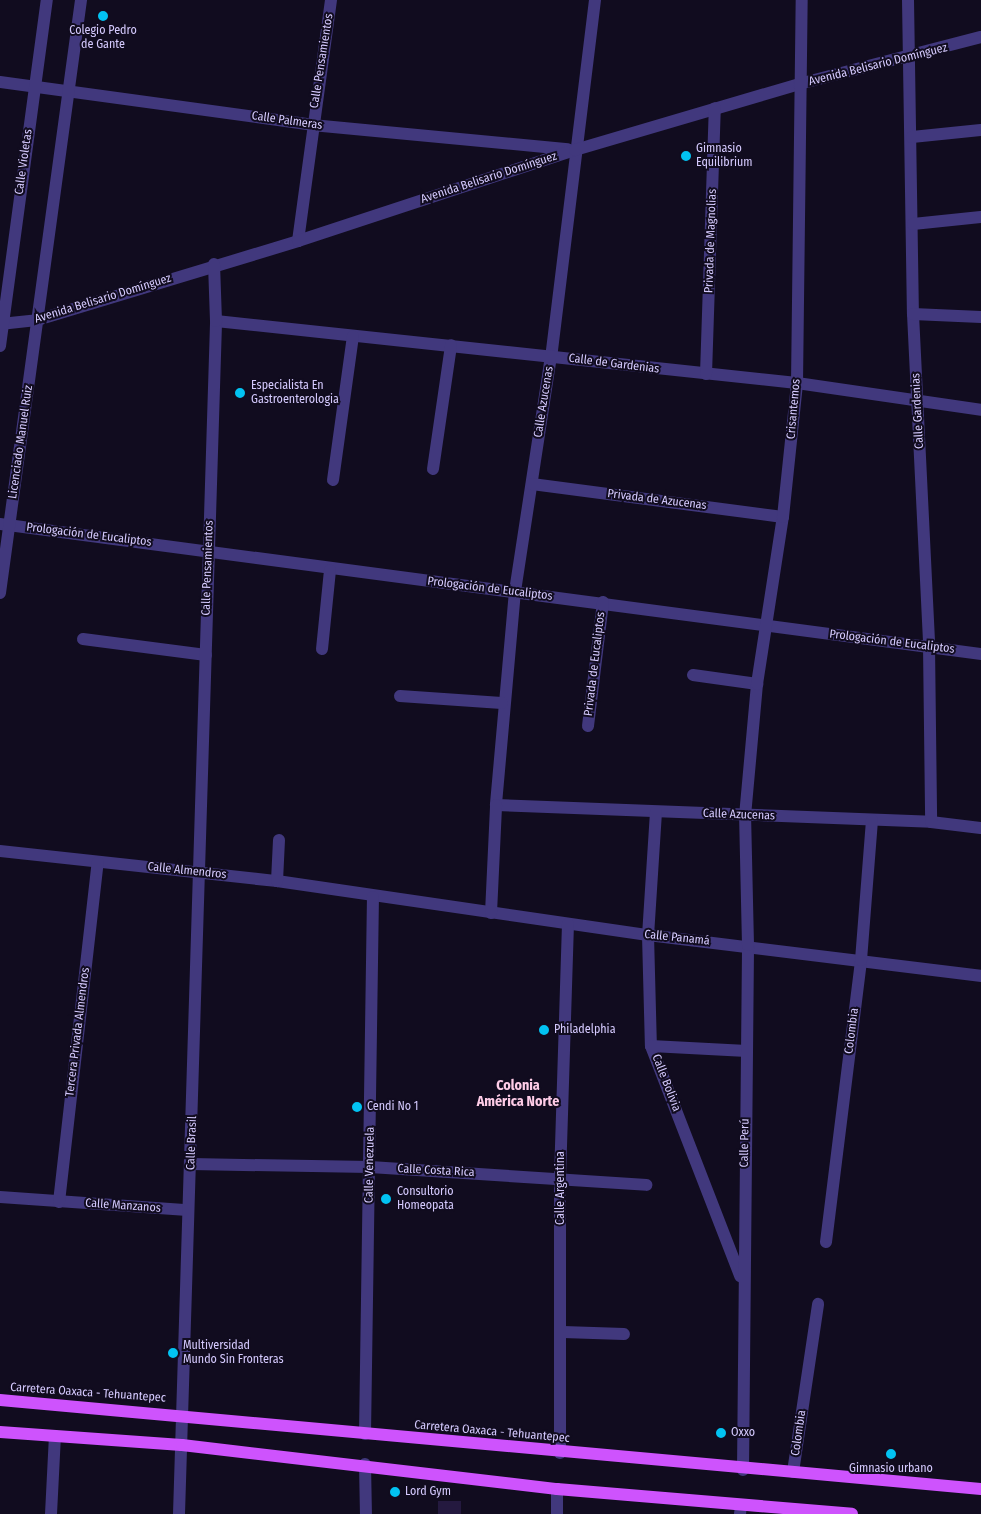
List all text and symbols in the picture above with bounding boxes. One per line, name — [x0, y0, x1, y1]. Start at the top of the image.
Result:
marker: Colegio Pedro de Gante — [97, 10, 109, 22]
street label: Calle Pensamientos — [307, 13, 337, 109]
place label: Colegio Pedro de Gante — [69, 24, 137, 52]
street label: Avenida Belisario Domínguez — [807, 41, 949, 89]
street label: Calle Palmeras — [251, 109, 323, 133]
street label: Calle Violetas — [12, 128, 36, 196]
place label: Gimnasio Equilibrium — [696, 142, 752, 170]
street label: Avenida Belisario Domínguez — [419, 149, 559, 207]
marker: Gimnasio Equilibrium — [680, 150, 692, 162]
street label: Privada de Magnolias — [702, 189, 720, 293]
street label: Avenida Belisario Domínguez — [33, 271, 173, 327]
street label: Calle de Gardenias — [568, 351, 660, 377]
street label: Calle Azucenas — [531, 365, 557, 439]
street label: Calle Gardenias — [909, 373, 927, 449]
street label: Crisantemos — [784, 378, 804, 440]
place label: Especialista En Gastroenterologia — [251, 379, 339, 407]
street label: Licenciado Manuel Ruiz — [6, 384, 36, 500]
marker: Especialista En Gastroenterologia — [233, 386, 247, 400]
street label: Privada de Azucenas — [607, 487, 707, 513]
street label: Prologación de Eucaliptos — [26, 520, 152, 550]
street label: Calle Pensamientos — [199, 520, 217, 616]
street label: Prologación de Eucaliptos — [427, 574, 553, 604]
street label: Privada de Eucaliptos — [581, 611, 609, 717]
street label: Prologación de Eucaliptos — [829, 627, 955, 657]
street label: Calle Azucenas — [703, 807, 775, 823]
street label: Calle Almendros — [147, 860, 227, 882]
street label: Calle Panamá — [644, 927, 710, 949]
street label: Tercera Privada Almendros — [63, 967, 93, 1097]
street label: Colombia — [842, 1007, 862, 1055]
place label: Philadelphia — [554, 1023, 616, 1037]
marker: Philadelphia — [538, 1024, 550, 1036]
street label: Calle Bolivia — [649, 1052, 683, 1114]
district label: Colonia América Norte — [477, 1078, 559, 1110]
place label: Cendi No 1 — [367, 1100, 418, 1114]
marker: Cendi No 1 — [351, 1101, 363, 1113]
street label: Calle Brasil — [184, 1116, 200, 1170]
street label: Calle Perú — [737, 1118, 753, 1168]
street label: Calle Venezuela — [362, 1127, 378, 1203]
street label: Calle Argentina — [554, 1151, 568, 1225]
street label: Calle Costa Rica — [397, 1162, 475, 1180]
place label: Consultorio Homeopata — [397, 1185, 454, 1213]
marker: Consultorio Homeopata — [379, 1192, 393, 1206]
street label: Calle Manzanos — [85, 1196, 161, 1216]
place label: Multiversidad Mundo Sin Fronteras — [183, 1339, 284, 1367]
marker: Multiversidad Mundo Sin Fronteras — [167, 1347, 179, 1359]
street label: Carretera Oaxaca - Tehuantepec — [10, 1380, 166, 1406]
street label: Colombia — [789, 1409, 809, 1457]
street label: Carretera Oaxaca - Tehuantepec — [414, 1418, 570, 1446]
place label: Oxxo — [731, 1426, 755, 1440]
marker: Oxxo — [715, 1427, 727, 1439]
marker: Gimnasio urbano — [885, 1448, 897, 1460]
place label: Gimnasio urbano — [849, 1462, 933, 1476]
place label: Lord Gym — [405, 1485, 451, 1499]
marker: Lord Gym — [389, 1486, 401, 1498]

